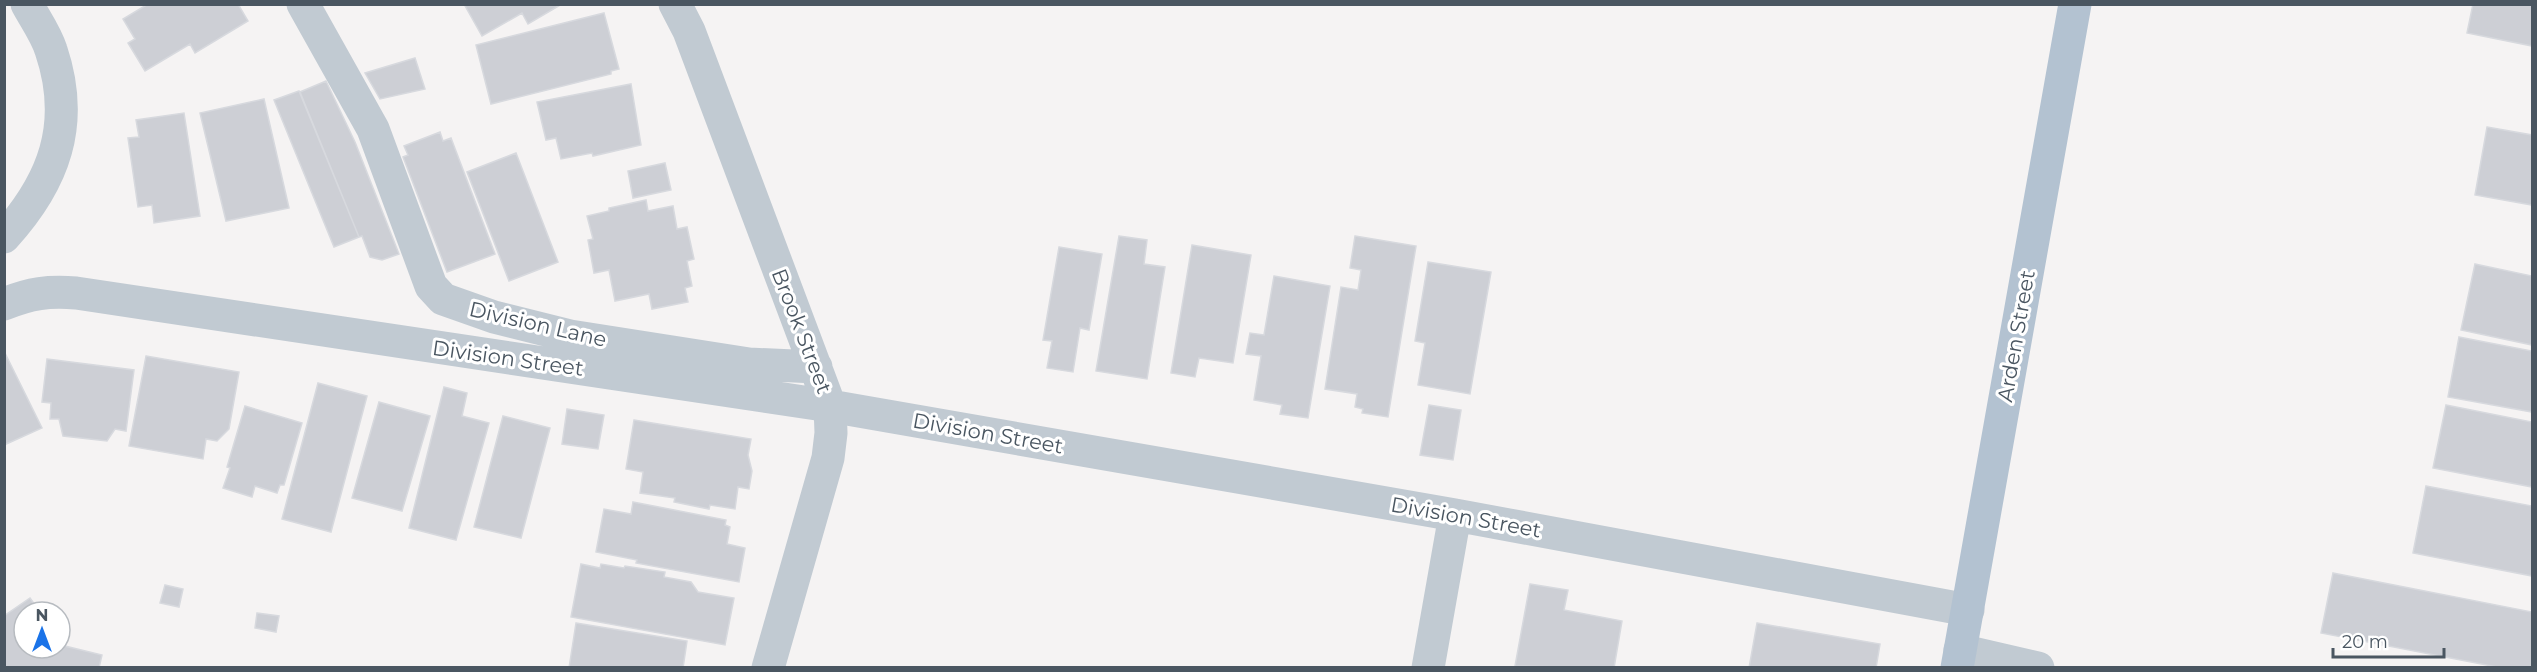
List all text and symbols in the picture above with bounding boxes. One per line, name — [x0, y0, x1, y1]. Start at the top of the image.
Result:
street label: Brook Street — [767, 265, 837, 397]
street label: Arden Street — [1992, 268, 2040, 404]
street label: Division Lane — [467, 296, 609, 352]
street label: Division Street — [431, 335, 585, 381]
street label: Division Street — [911, 407, 1065, 459]
street label: Division Street — [1389, 491, 1543, 543]
north arrow — [12, 600, 72, 660]
text: N — [36, 606, 48, 625]
scale bar — [2333, 621, 2444, 659]
text: 20 m — [2342, 631, 2388, 653]

